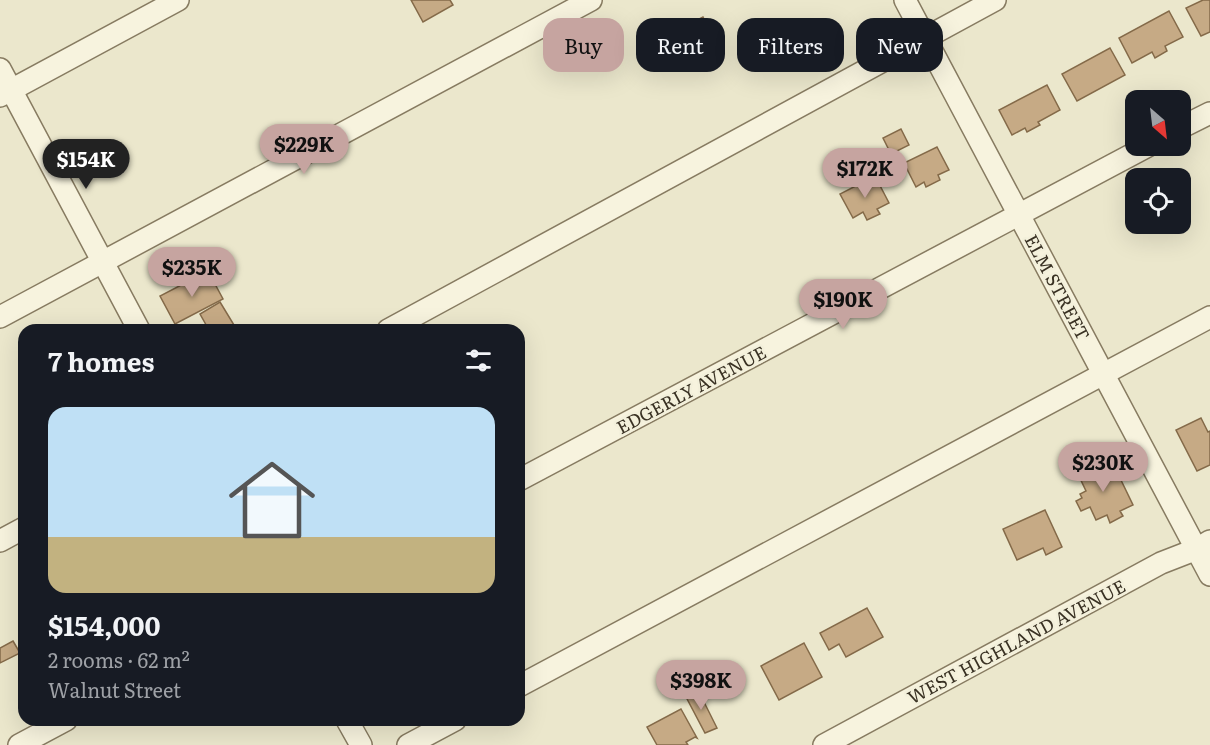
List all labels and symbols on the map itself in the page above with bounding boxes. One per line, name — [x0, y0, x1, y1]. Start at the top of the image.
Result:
north arrow — [1125, 90, 1191, 156]
pin: $229K — [262, 124, 346, 175]
pin: $154K — [44, 139, 128, 190]
pin: $172K — [823, 148, 907, 199]
street label: ELM STREET — [1019, 229, 1097, 345]
pin: $235K — [150, 247, 234, 298]
pin: $190K — [801, 279, 885, 330]
street label: EDGERLY AVENUE — [611, 338, 771, 440]
pin: $230K — [1061, 442, 1145, 493]
street label: WEST HIGHLAND AVENUE — [902, 572, 1130, 710]
pin: $398K — [659, 660, 743, 711]

